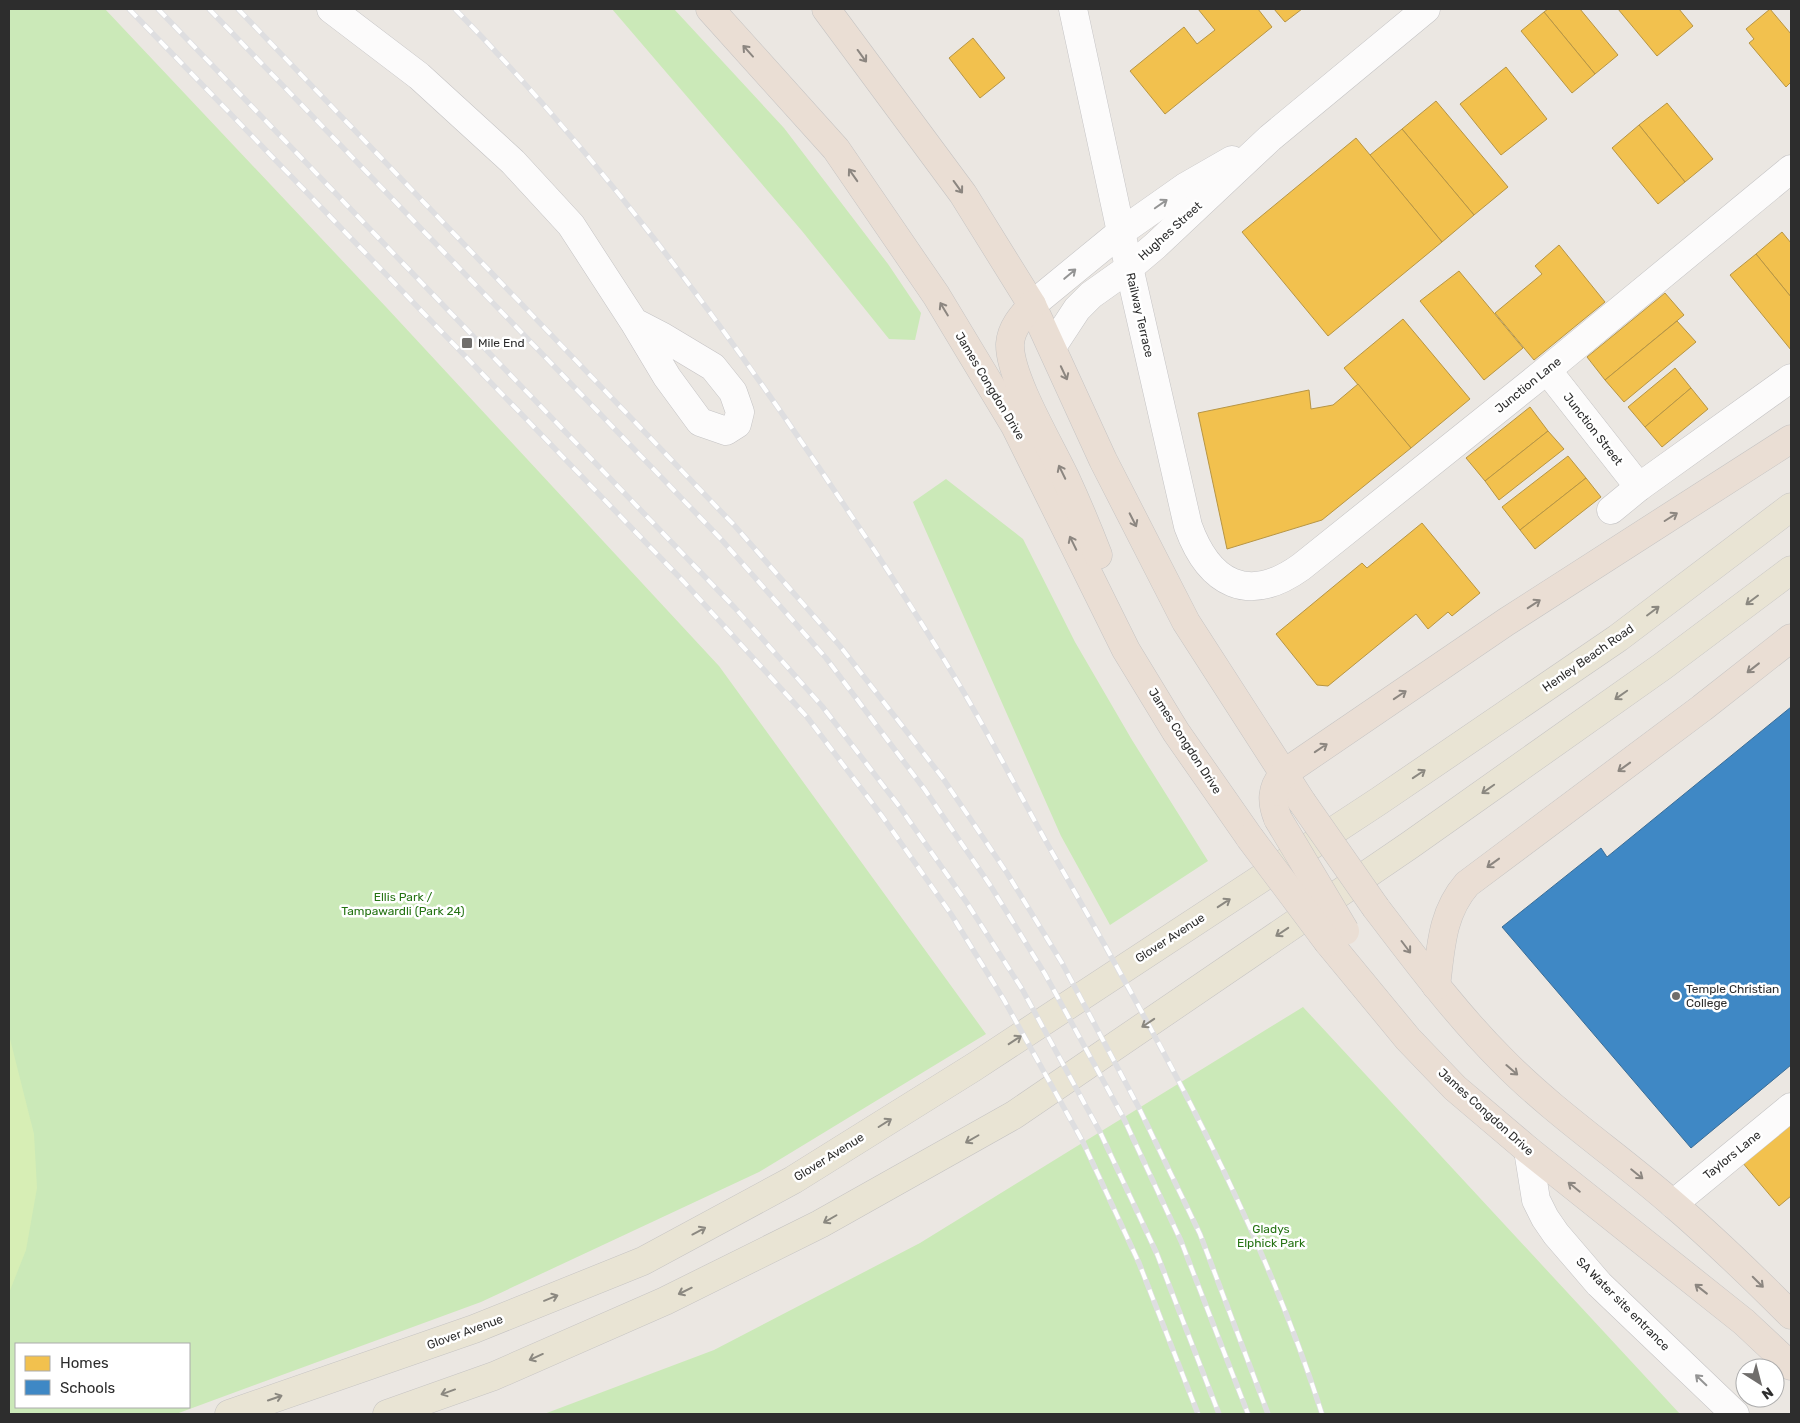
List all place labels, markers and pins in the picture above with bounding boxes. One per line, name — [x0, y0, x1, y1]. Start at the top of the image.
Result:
marker: Mile End — [460, 336, 474, 350]
place label: Mile End — [478, 336, 525, 350]
place label: Temple Christian College — [1686, 982, 1779, 1010]
marker: Temple Christian College — [1670, 990, 1682, 1002]

